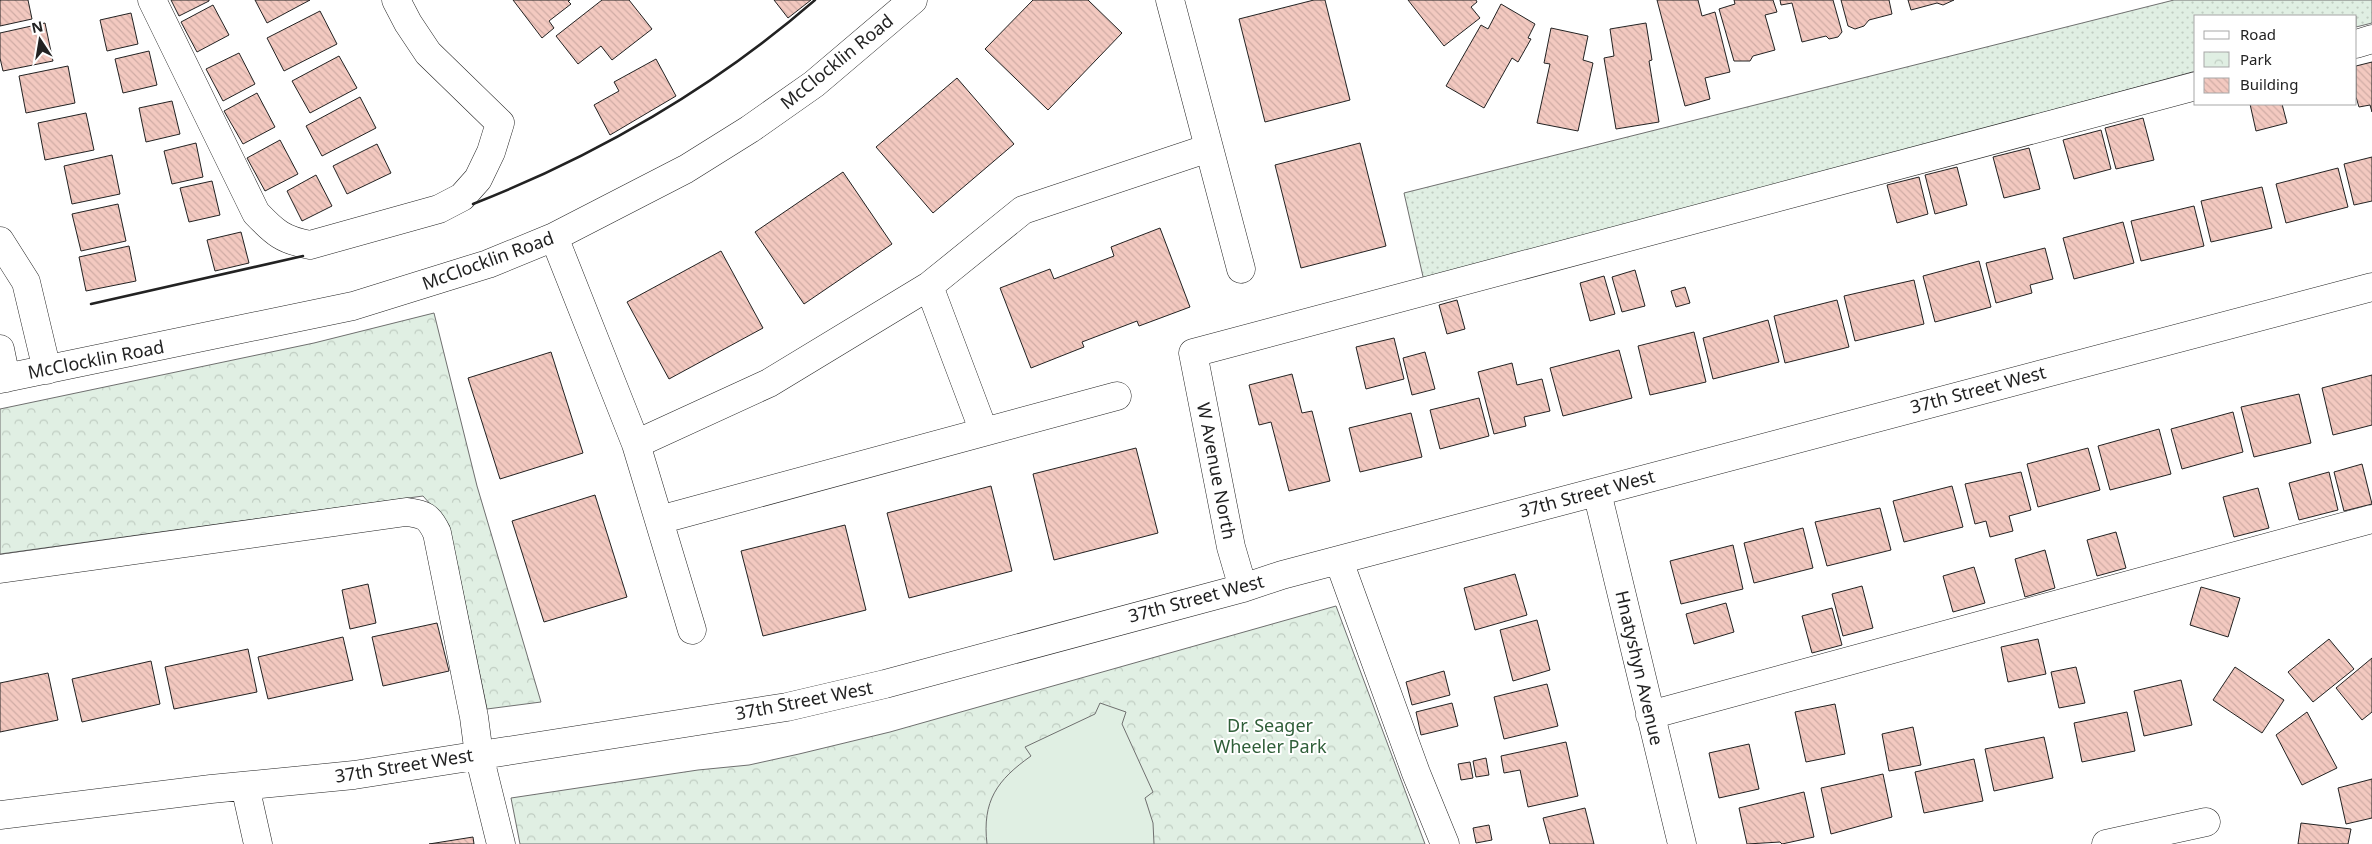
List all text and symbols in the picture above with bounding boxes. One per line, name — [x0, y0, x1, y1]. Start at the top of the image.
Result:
street label: McClocklin Road — [775, 8, 898, 114]
north arrow — [15, 15, 65, 65]
legend — [2194, 15, 2357, 105]
text: N — [30, 16, 45, 37]
text: Road — [2240, 24, 2276, 44]
text: Park — [2240, 49, 2272, 69]
text: Building — [2240, 74, 2298, 94]
street label: McClocklin Road — [418, 225, 557, 295]
street label: McClocklin Road — [26, 334, 166, 384]
street label: 37th Street West — [1907, 359, 2049, 419]
street label: W Avenue North — [1192, 400, 1242, 541]
street label: 37th Street West — [1516, 463, 1658, 523]
street label: 37th Street West — [1125, 568, 1267, 628]
street label: Hnatyshyn Avenue — [1610, 588, 1669, 748]
street label: 37th Street West — [733, 675, 875, 725]
park label: Dr. Seager Wheeler Park — [1213, 713, 1327, 758]
street label: 37th Street West — [333, 742, 475, 788]

